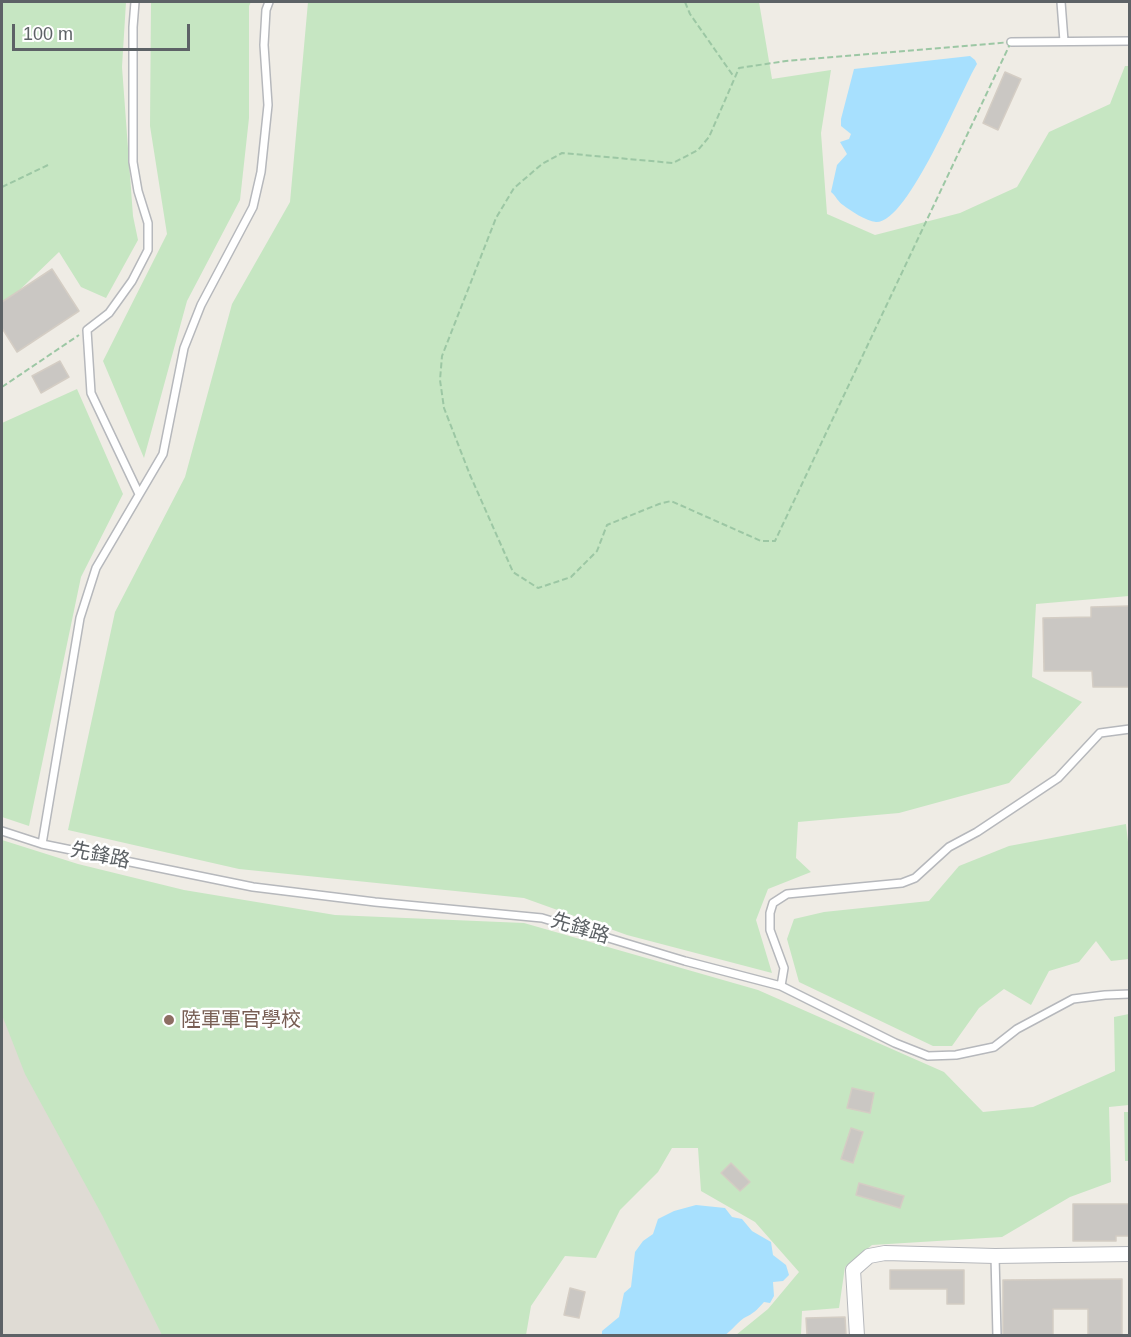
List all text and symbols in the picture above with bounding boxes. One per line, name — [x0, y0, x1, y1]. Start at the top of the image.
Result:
scale bar — [15, 12, 194, 50]
text: 100 m — [23, 24, 73, 44]
street label: 先鋒路 — [68, 838, 132, 874]
street label: 先鋒路 — [548, 909, 612, 949]
place label: 陸軍軍官學校 — [181, 1008, 301, 1032]
marker: 陸軍軍官學校 — [162, 1013, 176, 1027]

